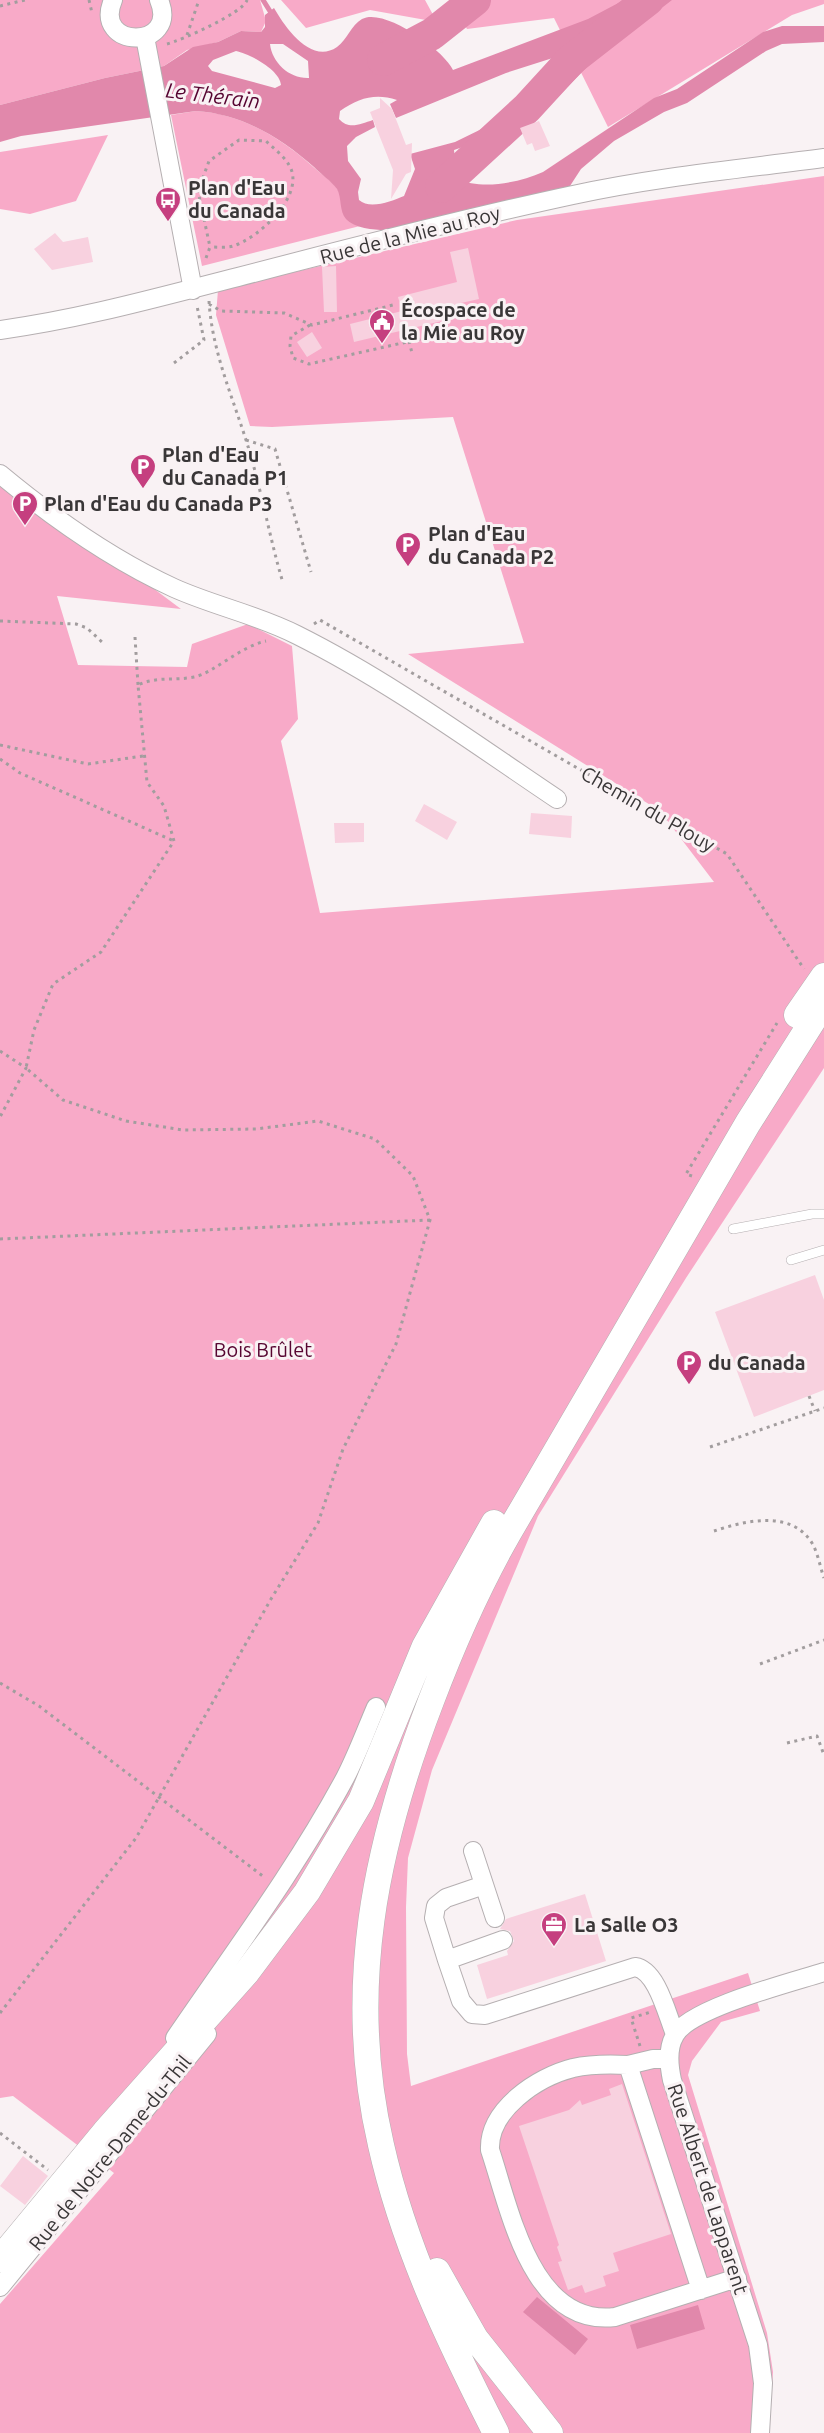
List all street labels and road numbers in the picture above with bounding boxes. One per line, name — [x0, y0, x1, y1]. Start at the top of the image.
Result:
street label: Rue de la Mie au Roy — [317, 201, 503, 268]
street label: Chemin du Plouy — [577, 761, 719, 856]
street label: Rue de Notre-Dame-du-Thil — [24, 2051, 195, 2255]
street label: Rue Albert de Lapparent — [664, 2081, 753, 2297]

